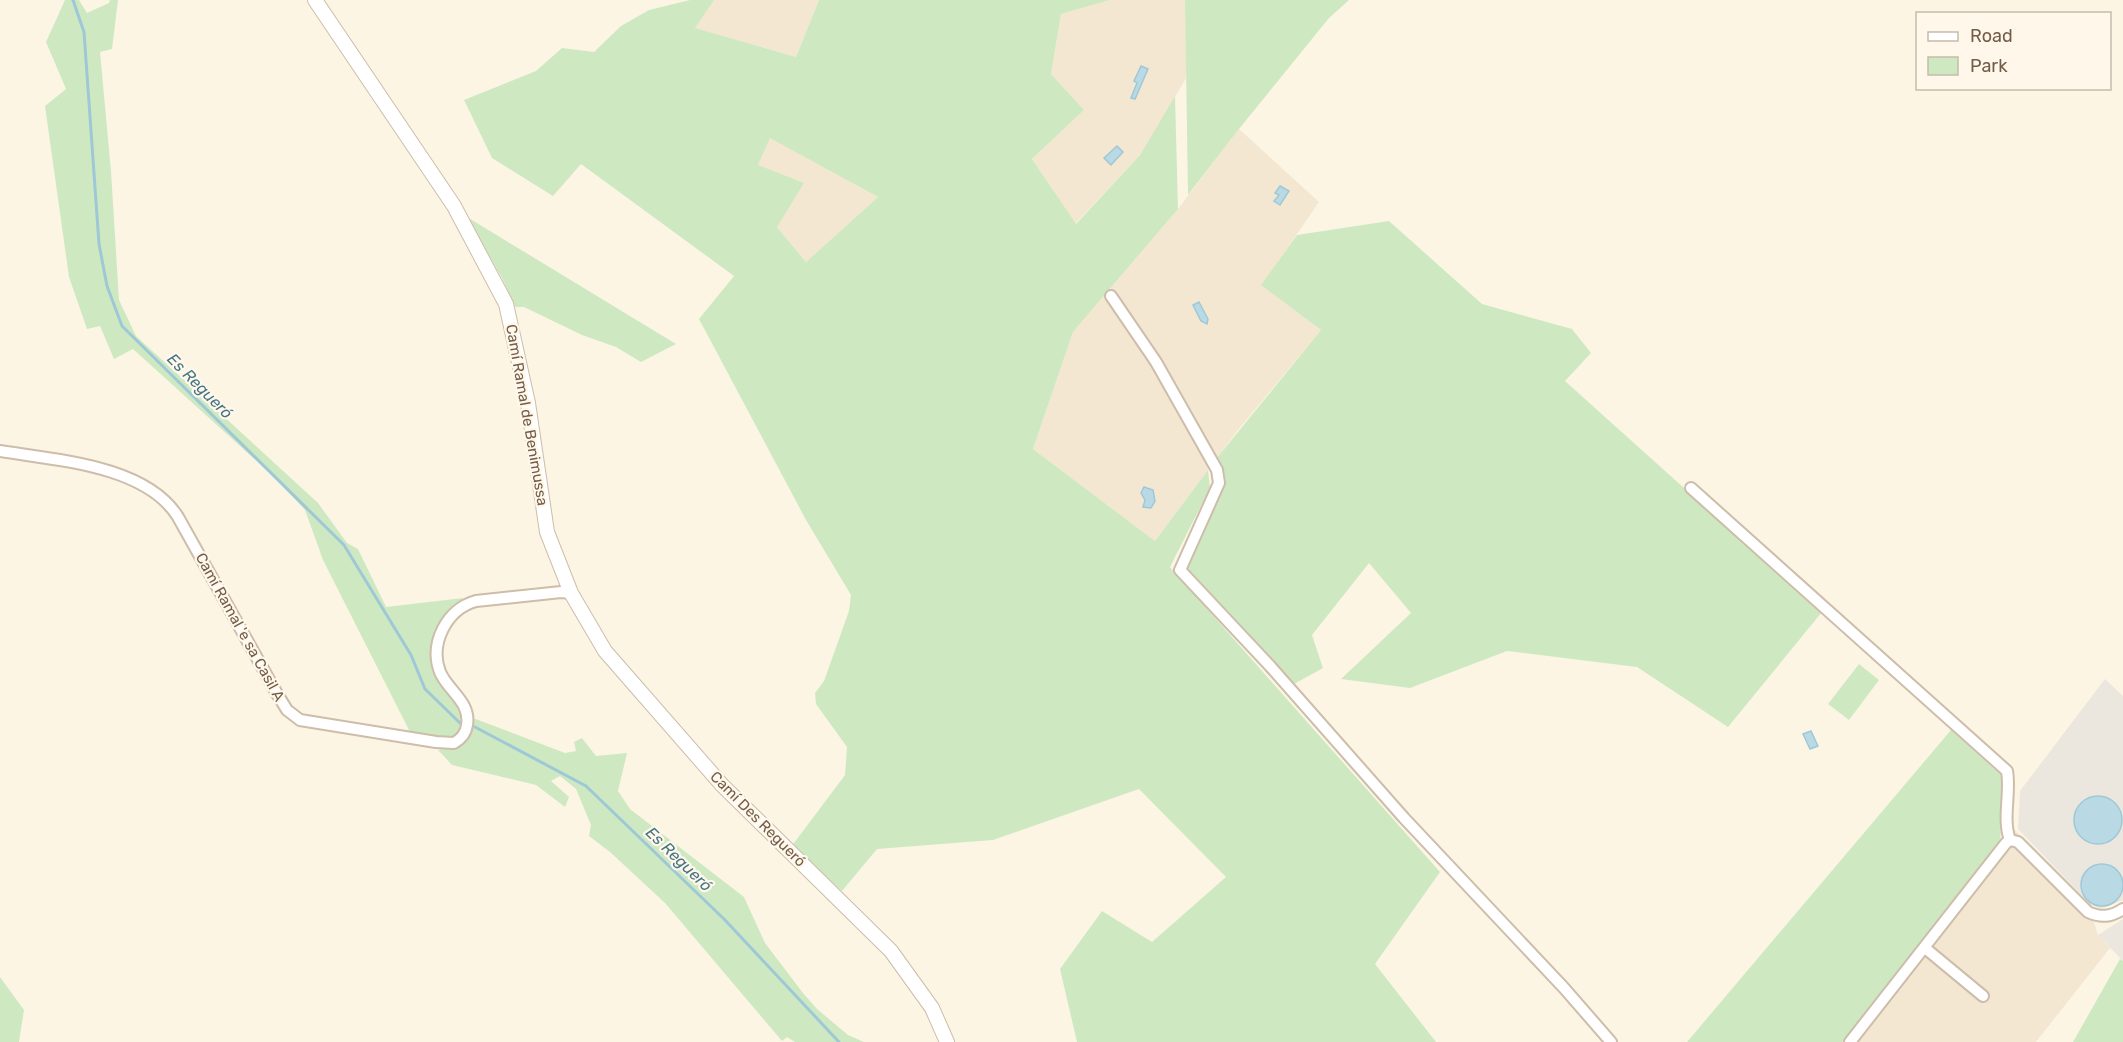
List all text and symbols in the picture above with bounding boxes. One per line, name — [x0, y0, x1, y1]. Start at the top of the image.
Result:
legend — [1916, 12, 2111, 90]
text: Road — [1970, 25, 2013, 47]
text: Park — [1970, 55, 2008, 77]
street label: Camí Ramal de Benimussa — [502, 323, 552, 507]
water label: Es Regueró — [163, 349, 237, 423]
street label: Camí Ramal 'e sa Casil A — [192, 550, 288, 704]
street label: Camí Des Regueró — [707, 768, 809, 870]
water label: Es Regueró — [642, 823, 716, 895]

